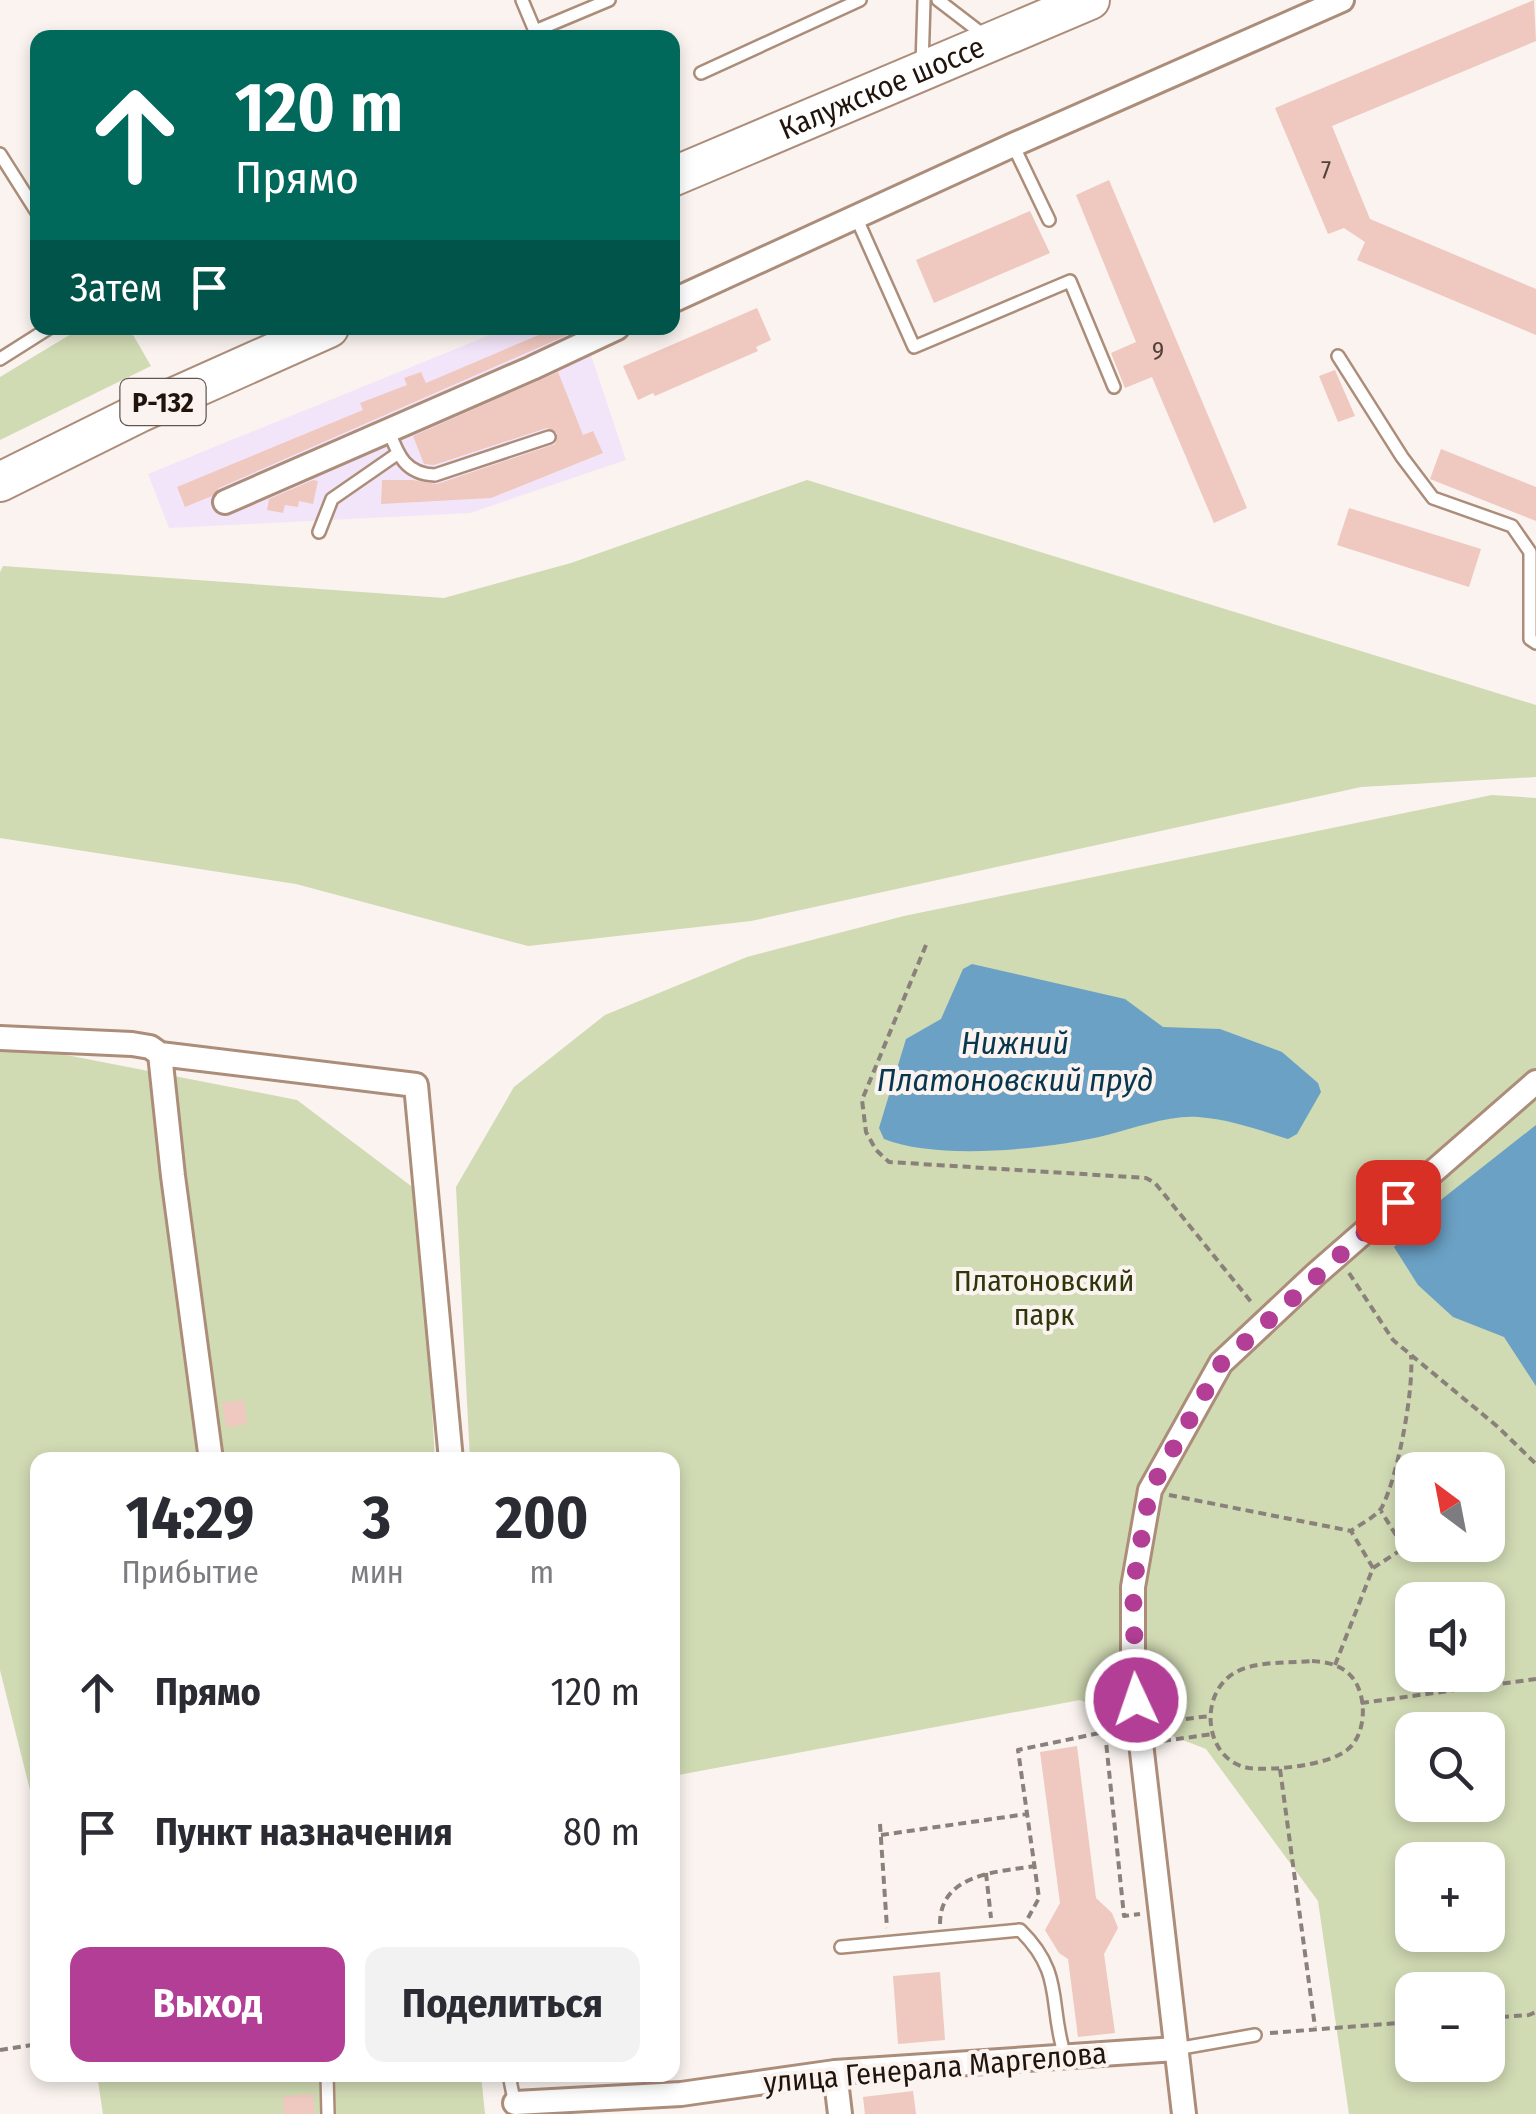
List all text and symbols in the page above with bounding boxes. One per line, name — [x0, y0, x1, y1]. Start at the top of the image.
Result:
street label: Калужское шоссе — [774, 29, 990, 147]
text: 120 m — [235, 66, 403, 150]
icon: ahead — [70, 70, 200, 200]
text: Прямо — [235, 151, 359, 205]
house number: 7 — [1321, 156, 1331, 186]
icon: arrive — [182, 260, 237, 315]
text: Затем — [70, 265, 162, 311]
house number: 9 — [1152, 337, 1164, 367]
road number: Р-132 — [120, 379, 206, 425]
water label: Нижний Платоновский пруд — [877, 1024, 1153, 1099]
pin — [1356, 1160, 1441, 1245]
icon: arrive — [1371, 1175, 1426, 1230]
park label: Платоновский парк — [954, 1263, 1134, 1333]
north arrow — [1395, 1452, 1505, 1562]
map controls — [1395, 1452, 1505, 2082]
text: 14:29 — [126, 1482, 254, 1554]
text: 3 — [363, 1482, 391, 1554]
text: 200 — [495, 1482, 589, 1554]
text: Прибытие — [121, 1553, 259, 1591]
text: мин — [350, 1553, 404, 1591]
text: m — [530, 1553, 554, 1591]
button: sound — [1395, 1582, 1505, 1692]
position arrow — [1084, 1648, 1188, 1752]
icon: ahead — [70, 1665, 125, 1720]
text: Прямо — [155, 1669, 261, 1715]
text: 120 m — [550, 1669, 640, 1715]
button: search — [1395, 1712, 1505, 1822]
icon: arrive — [70, 1805, 125, 1860]
text: Пункт назначения — [155, 1809, 453, 1855]
text: 80 m — [563, 1809, 640, 1855]
button: + — [1395, 1842, 1505, 1952]
button: Выход — [70, 1947, 345, 2062]
button: Поделиться — [365, 1947, 640, 2062]
button: − — [1395, 1972, 1505, 2082]
street label: улица Генерала Маргелова — [762, 2035, 1108, 2101]

